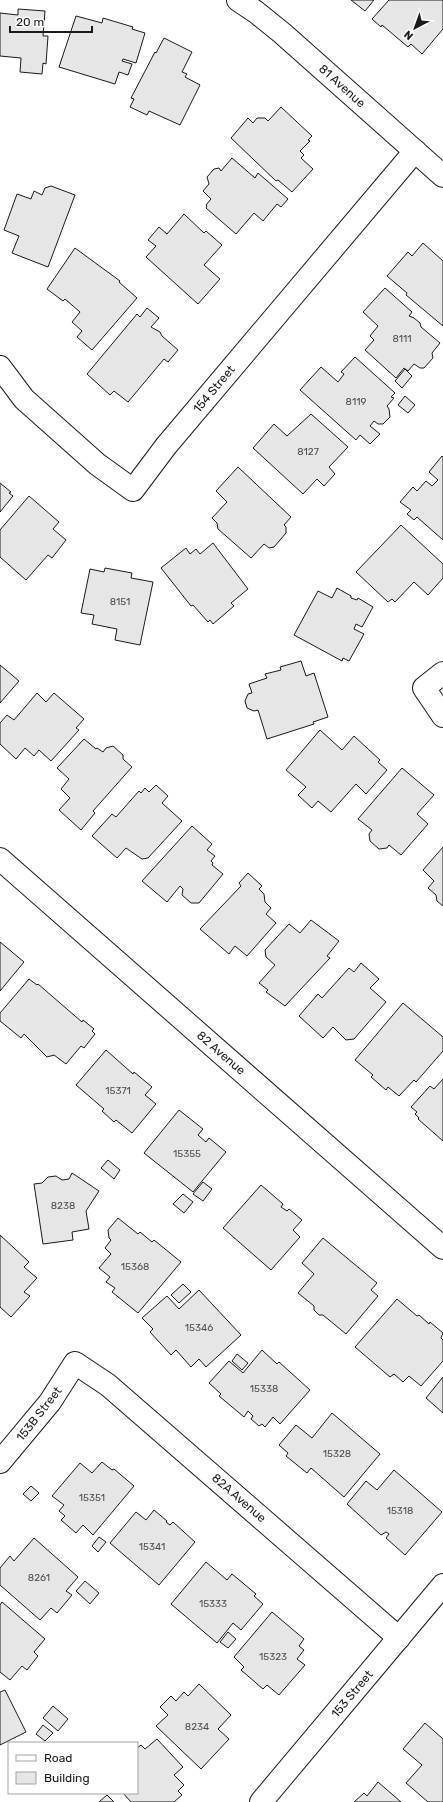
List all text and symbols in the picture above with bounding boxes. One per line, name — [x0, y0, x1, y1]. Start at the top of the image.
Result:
scale bar — [10, 8, 92, 34]
north arrow — [395, 8, 435, 48]
text: 20 m — [16, 15, 44, 29]
text: N — [401, 28, 416, 43]
street label: 81 Avenue — [316, 62, 368, 111]
house number: 8111 — [392, 333, 412, 345]
street label: 154 Street — [190, 362, 238, 415]
house number: 8119 — [346, 396, 366, 408]
house number: 8127 — [297, 446, 319, 458]
house number: 8151 — [110, 596, 130, 608]
street label: 82 Avenue — [194, 1028, 248, 1078]
house number: 15371 — [105, 1085, 131, 1097]
house number: 15355 — [173, 1148, 201, 1160]
house number: 8238 — [51, 1200, 75, 1212]
house number: 15368 — [121, 1261, 149, 1273]
house number: 15346 — [185, 1322, 213, 1334]
house number: 15338 — [250, 1383, 278, 1395]
street label: 153B Street — [13, 1384, 65, 1444]
house number: 15328 — [323, 1448, 351, 1460]
street label: 82A Avenue — [209, 1471, 269, 1525]
house number: 15351 — [79, 1492, 105, 1504]
house number: 15318 — [387, 1505, 413, 1517]
house number: 15341 — [139, 1541, 165, 1553]
house number: 8261 — [28, 1572, 50, 1584]
house number: 15333 — [199, 1598, 227, 1610]
house number: 15323 — [259, 1651, 287, 1663]
street label: 153 Street — [328, 1667, 376, 1720]
house number: 8234 — [185, 1721, 209, 1733]
legend — [8, 1742, 138, 1794]
text: Road — [44, 1751, 72, 1765]
text: Building — [44, 1771, 90, 1785]

